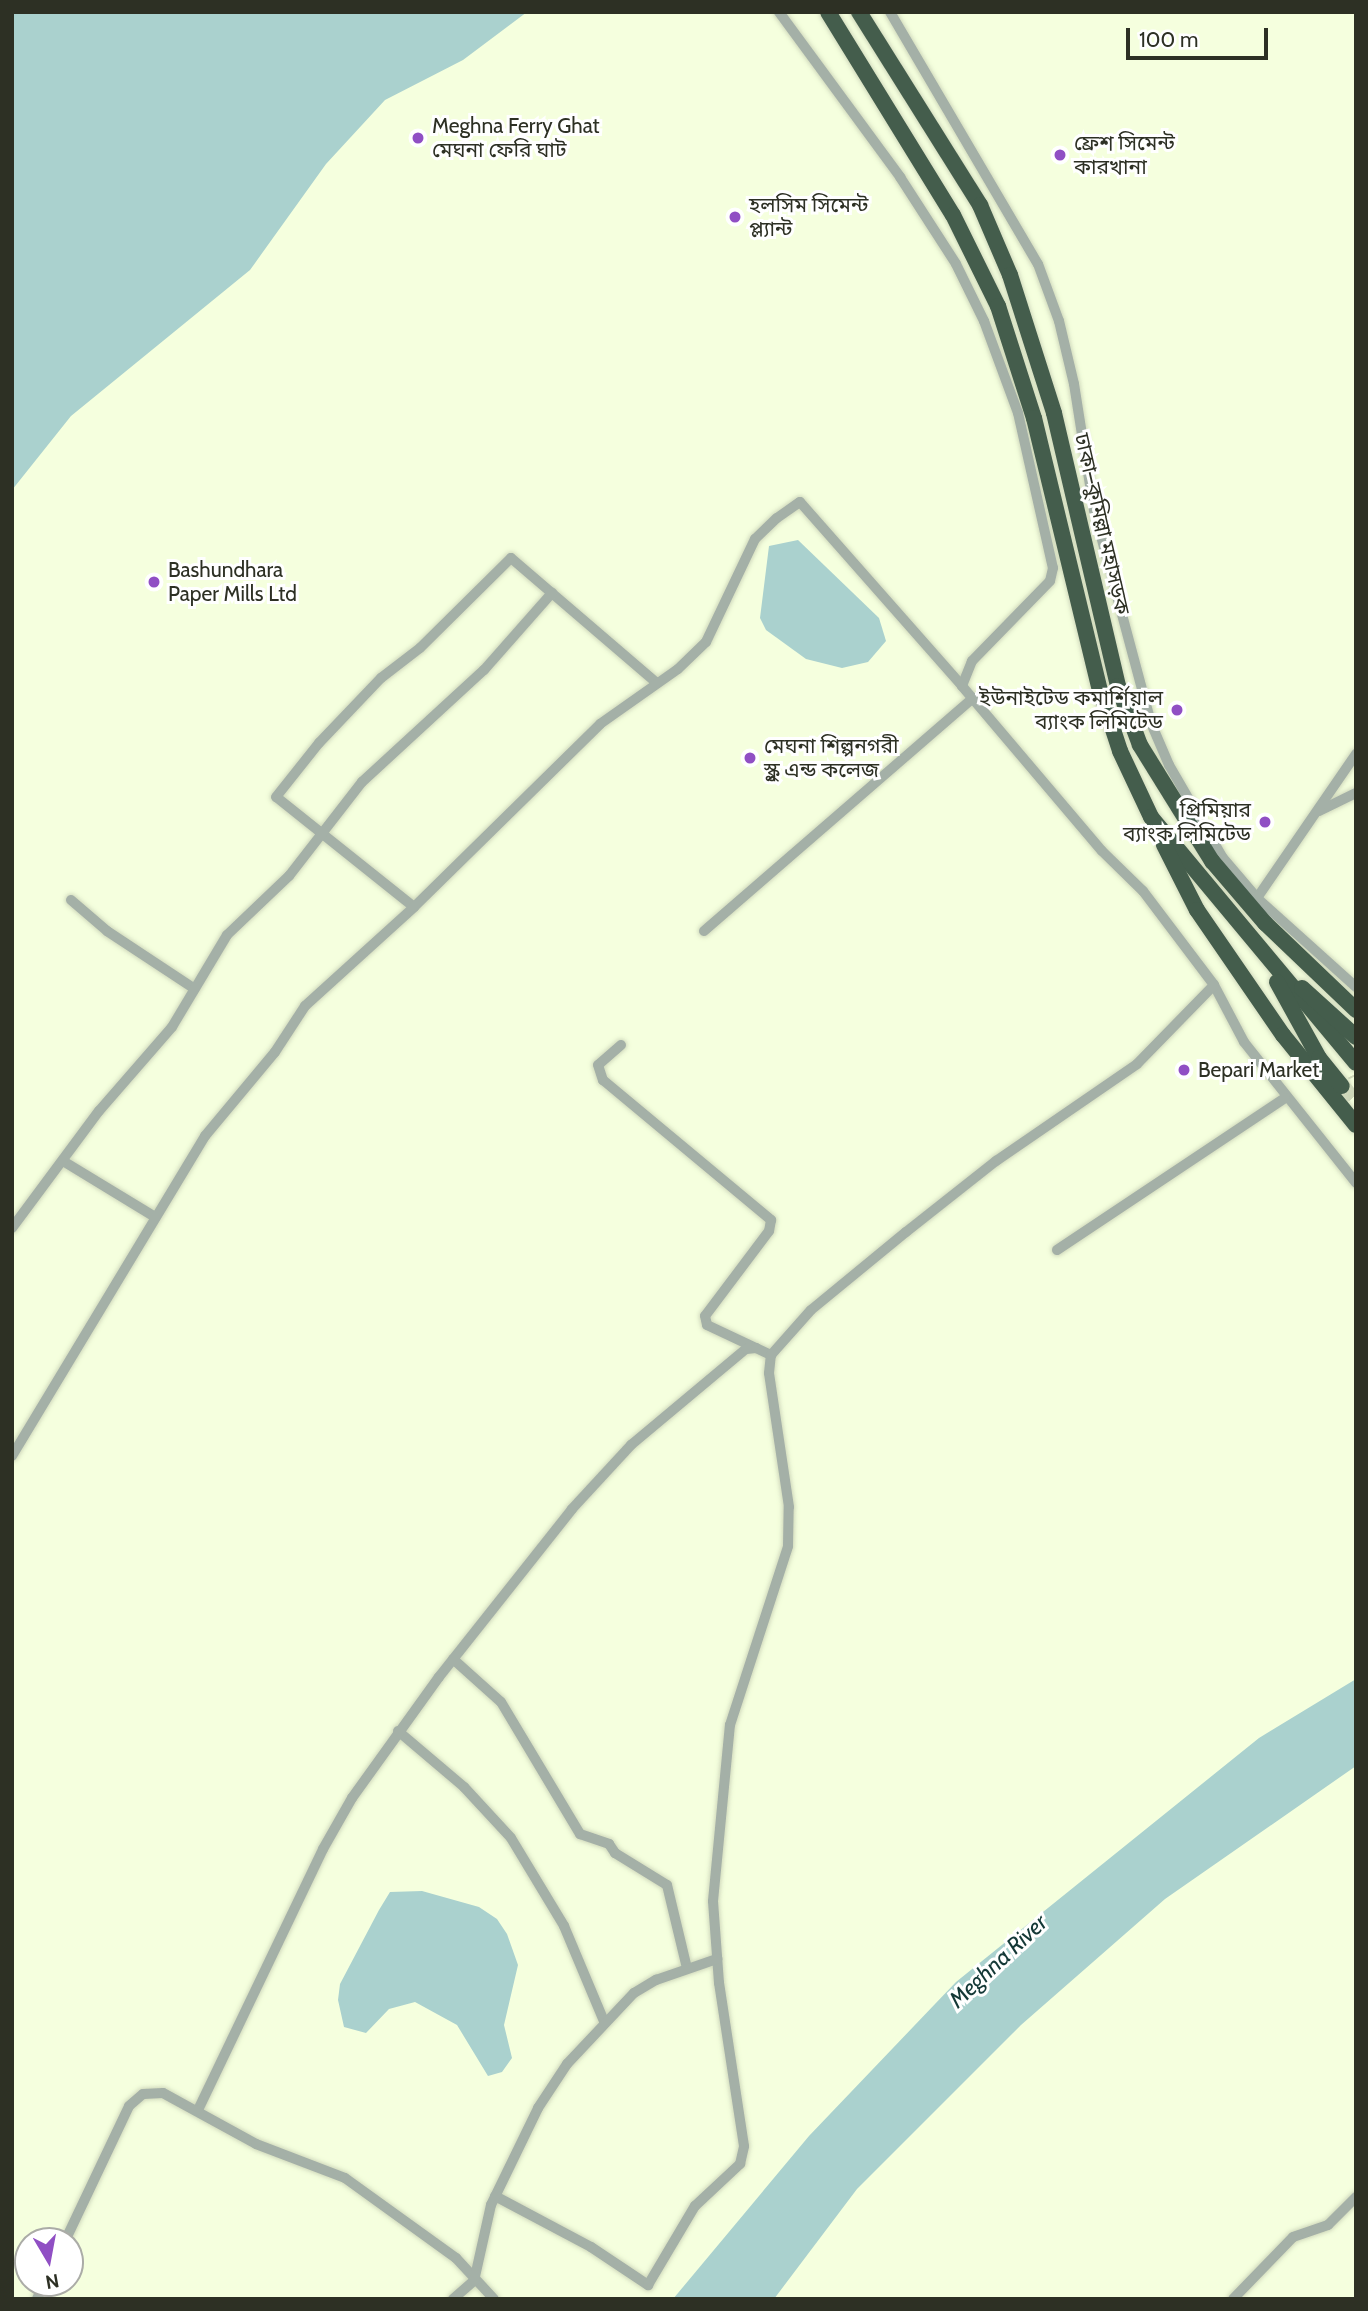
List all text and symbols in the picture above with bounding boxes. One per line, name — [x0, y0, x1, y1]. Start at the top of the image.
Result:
scale bar — [1130, 14, 1272, 58]
text: 100 m — [1139, 27, 1198, 52]
place label: Meghna Ferry Ghat মেঘনা ফেরি ঘাট — [432, 113, 600, 163]
marker: Meghna Ferry Ghat মেঘনা ফেরি ঘাট — [410, 130, 426, 146]
place label: ফ্রেশ সিমেন্ট কারখানা — [1074, 130, 1175, 180]
marker: ফ্রেশ সিমেন্ট কারখানা — [1052, 147, 1068, 163]
place label: হলসিম সিমেন্ট প্ল্যান্ট — [749, 192, 868, 242]
marker: হলসিম সিমেন্ট প্ল্যান্ট — [727, 209, 743, 225]
street label: ঢাকা–কুমিল্লা মহাসড়ক — [1069, 431, 1135, 617]
place label: Bashundhara Paper Mills Ltd — [168, 557, 297, 607]
marker: Bashundhara Paper Mills Ltd — [146, 574, 162, 590]
place label: ইউনাইটেড কমার্শিয়াল ব্যাংক লিমিটেড — [979, 685, 1163, 735]
marker: ইউনাইটেড কমার্শিয়াল ব্যাংক লিমিটেড — [1169, 702, 1185, 718]
place label: মেঘনা শিল্পনগরী স্কুল এন্ড কলেজ — [764, 733, 899, 783]
marker: মেঘনা শিল্পনগরী স্কুল এন্ড কলেজ — [742, 750, 758, 766]
place label: প্রিমিয়ার ব্যাংক লিমিটেড — [1123, 797, 1251, 847]
marker: প্রিমিয়ার ব্যাংক লিমিটেড — [1257, 814, 1273, 830]
place label: Bepari Market — [1198, 1057, 1319, 1083]
marker: Bepari Market — [1176, 1062, 1192, 1078]
water label: Meghna River — [943, 1909, 1053, 2013]
north arrow — [14, 2227, 84, 2297]
text: N — [44, 2269, 61, 2294]

